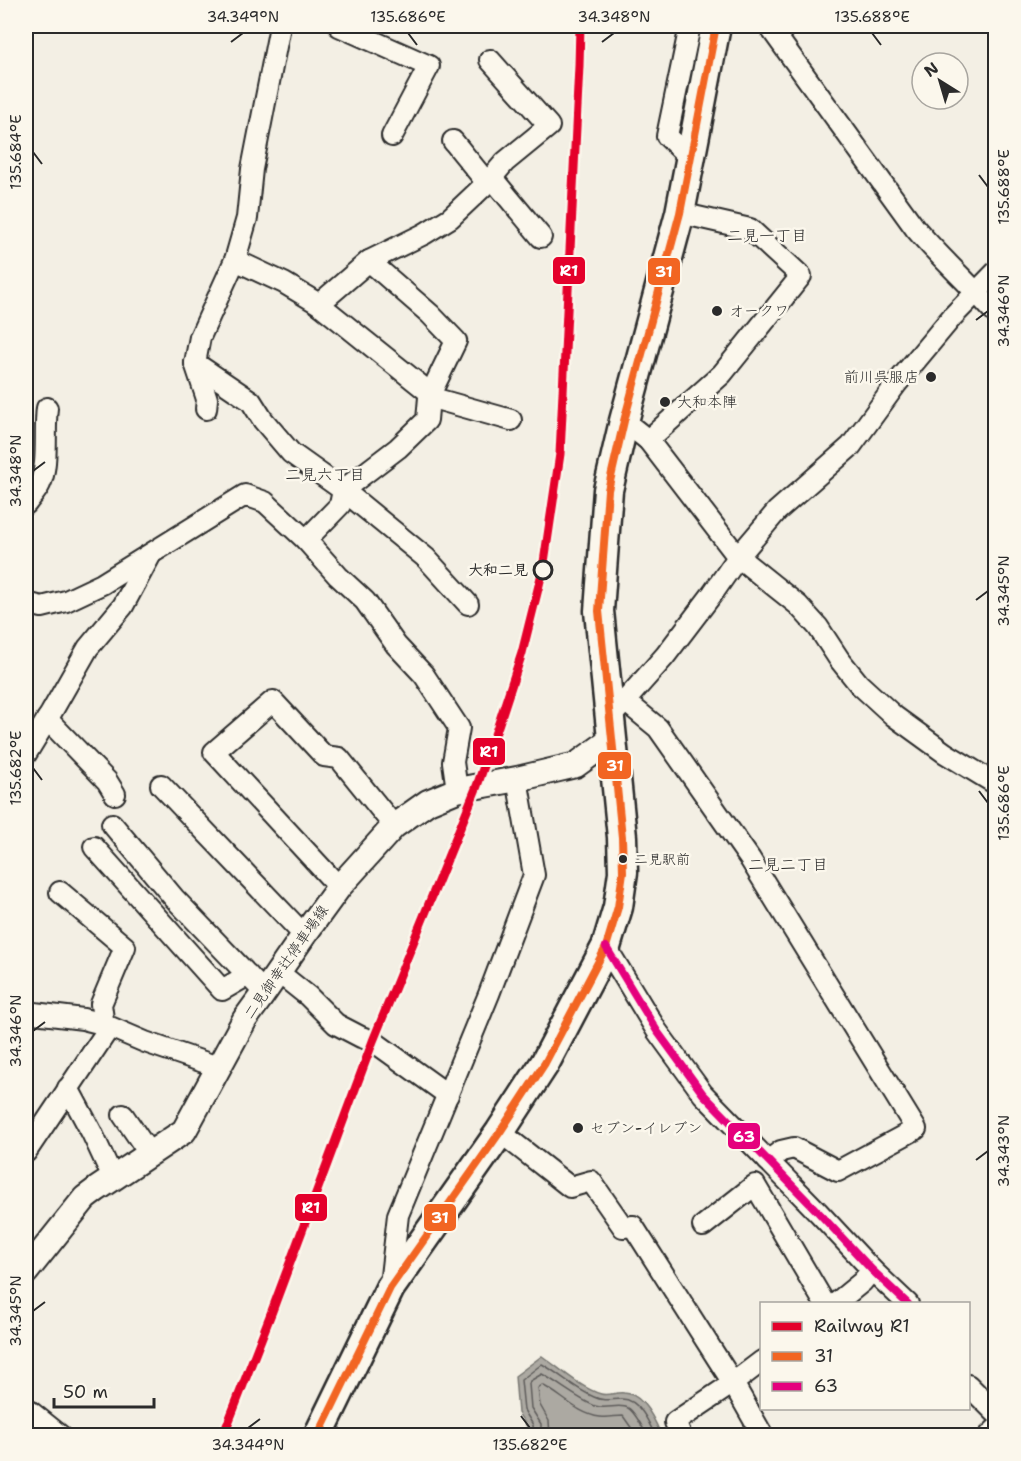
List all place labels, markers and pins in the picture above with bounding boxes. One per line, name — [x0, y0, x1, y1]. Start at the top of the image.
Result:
place label: オークワ — [729, 301, 789, 321]
marker: オークワ — [710, 304, 724, 318]
place label: 前川呉服店 — [844, 367, 919, 387]
marker: 前川呉服店 — [924, 370, 938, 384]
place label: 大和本陣 — [677, 392, 737, 412]
marker: 大和本陣 — [658, 395, 672, 409]
place label: 大和二見 — [468, 560, 528, 580]
marker: 大和二見 — [533, 560, 553, 580]
place label: 二見駅前 — [634, 850, 690, 868]
marker: 二見駅前 — [617, 853, 629, 865]
place label: セブン-イレブン — [590, 1118, 702, 1138]
marker: セブン-イレブン — [571, 1121, 585, 1135]

